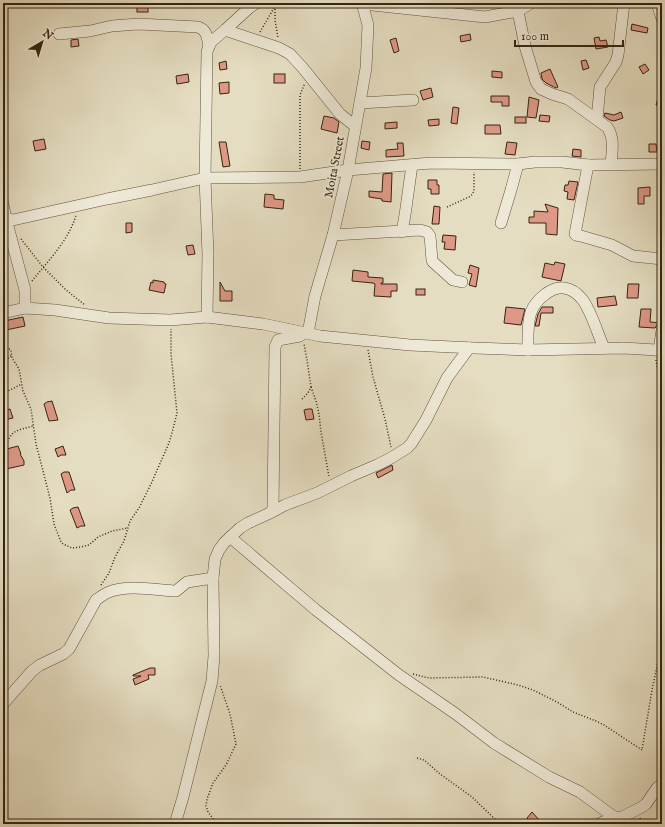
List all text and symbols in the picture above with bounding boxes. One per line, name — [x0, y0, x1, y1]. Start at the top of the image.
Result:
north arrow — [22, 22, 62, 62]
scale bar — [515, 22, 623, 48]
text: N — [39, 26, 56, 44]
text: 100 m — [521, 29, 549, 44]
street label: Moita Street — [321, 135, 348, 199]

